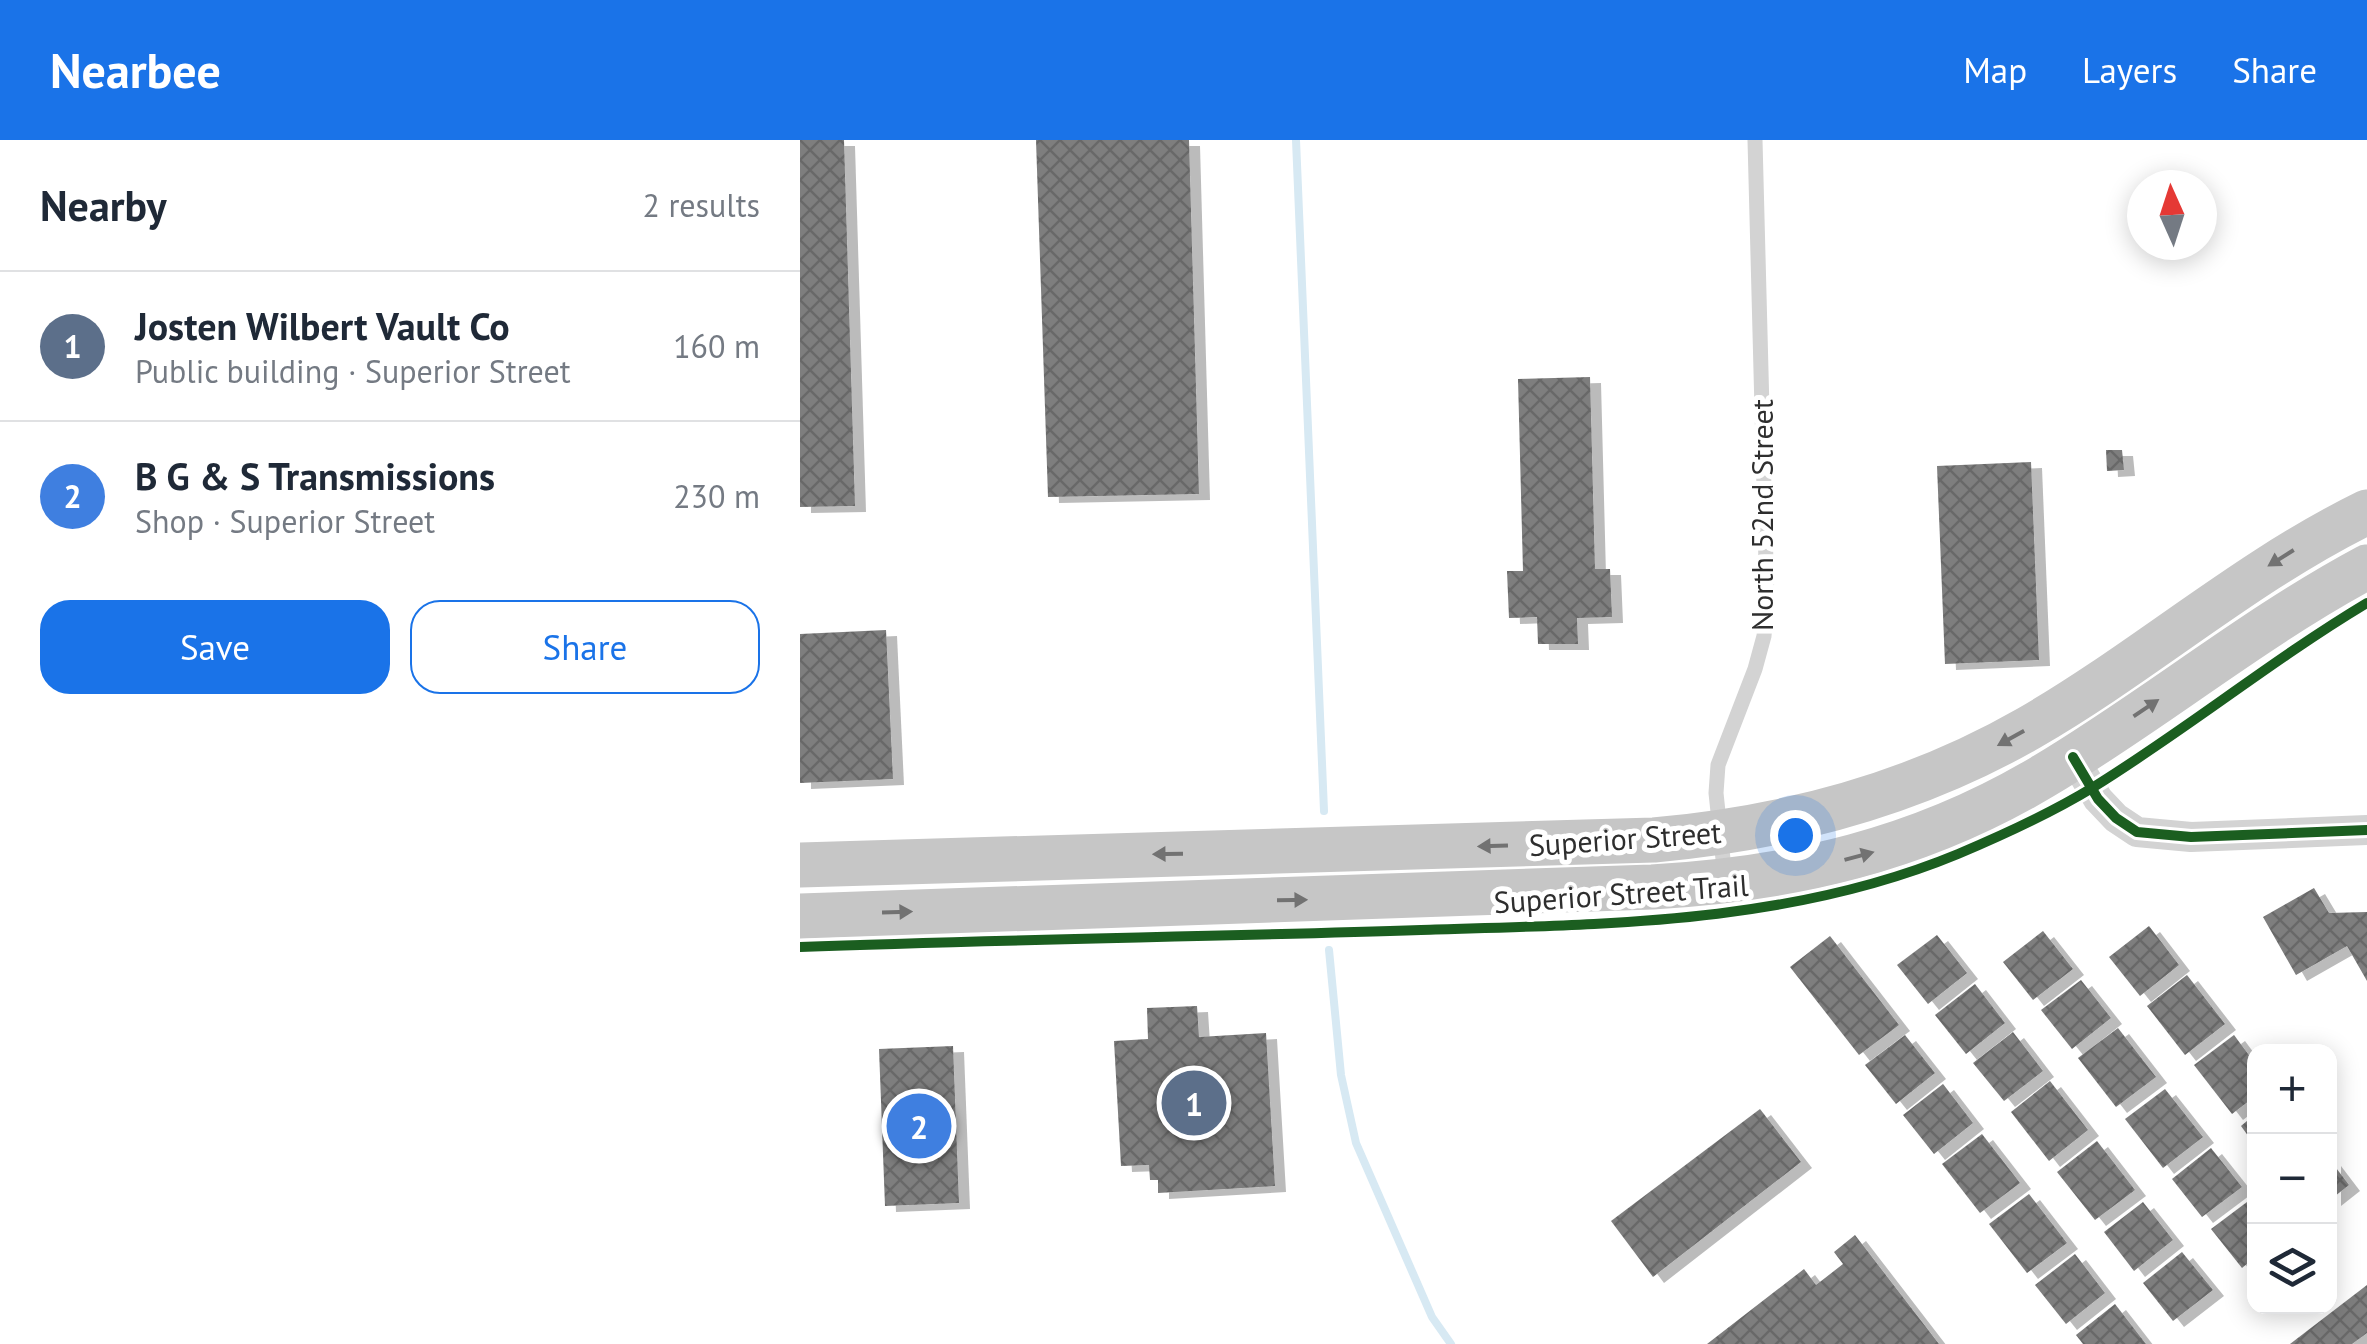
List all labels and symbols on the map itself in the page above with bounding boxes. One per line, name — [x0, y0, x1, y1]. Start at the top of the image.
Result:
north arrow — [2127, 170, 2217, 260]
street label: North 52nd Street — [1742, 399, 1781, 631]
one-way arrow — [2267, 549, 2295, 566]
one-way arrow — [2133, 699, 2160, 717]
one-way arrow — [1996, 729, 2025, 746]
your location — [1770, 810, 1821, 861]
street label: Superior Street — [1528, 812, 1722, 864]
one-way arrow — [1477, 838, 1509, 854]
one-way arrow — [1152, 846, 1184, 862]
one-way arrow — [1844, 848, 1875, 864]
street label: Superior Street Trail — [1492, 865, 1750, 921]
one-way arrow — [1277, 892, 1309, 908]
one-way arrow — [882, 903, 914, 919]
pin: 1 — [1162, 1066, 1226, 1140]
pin: 2 — [886, 1088, 952, 1164]

